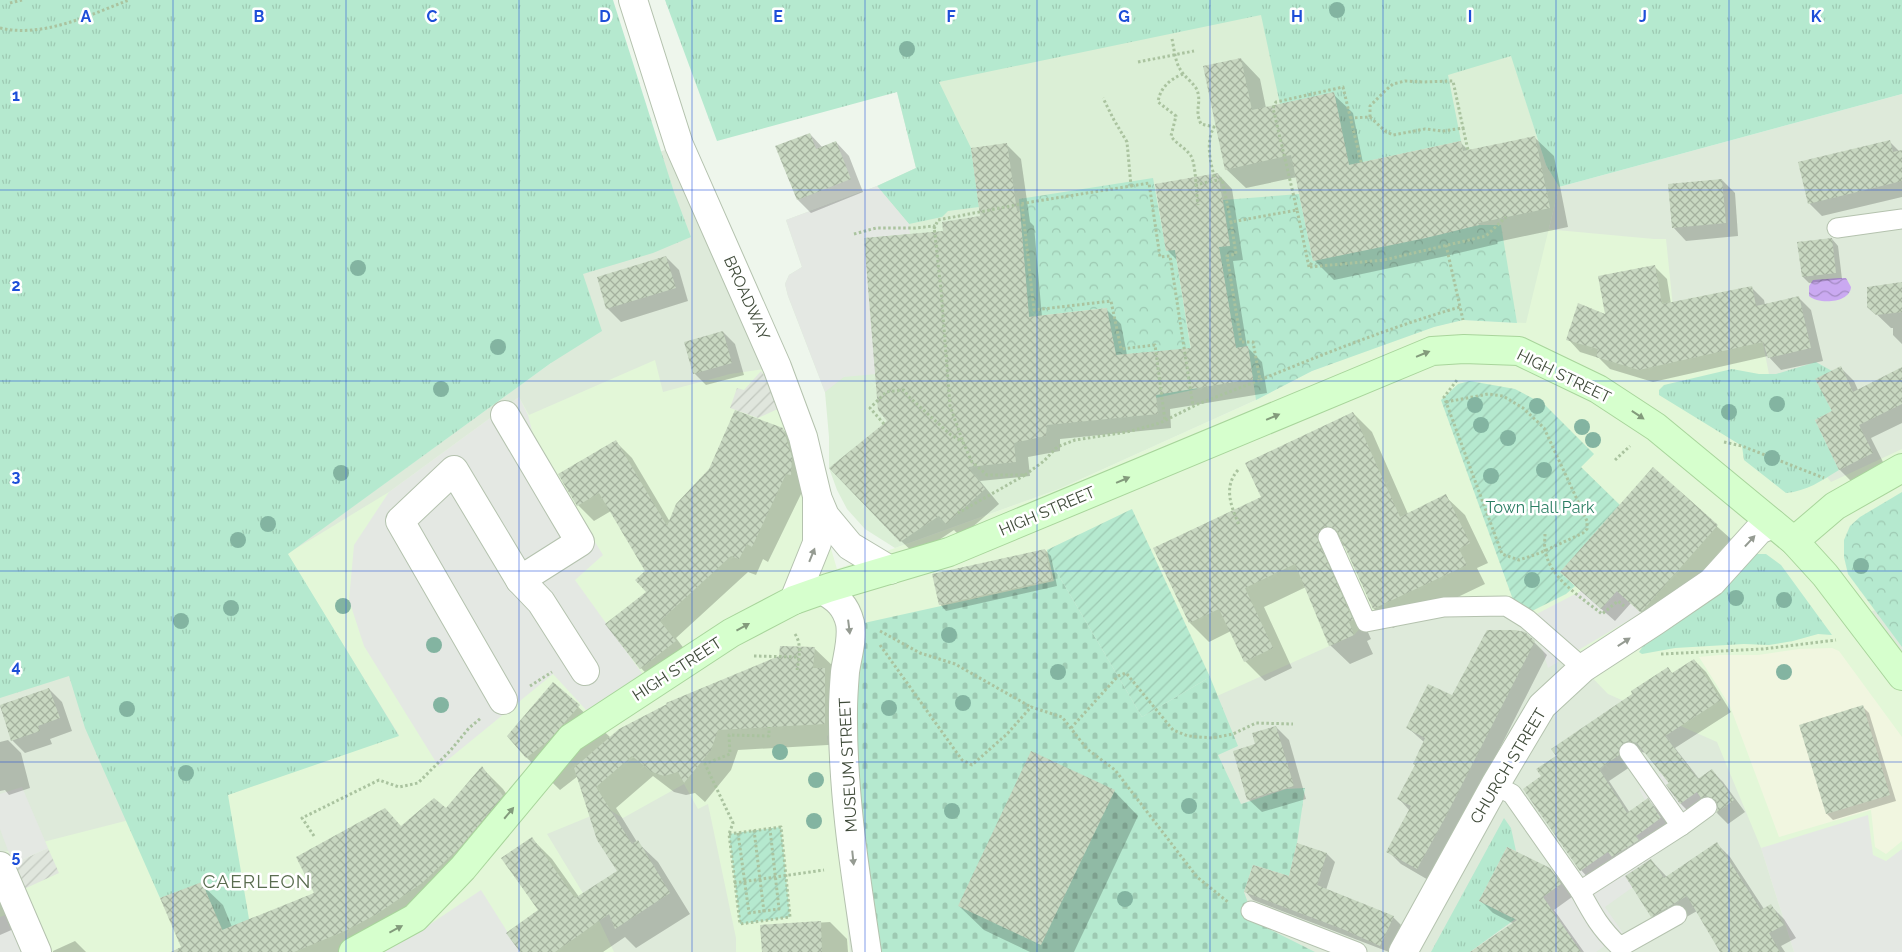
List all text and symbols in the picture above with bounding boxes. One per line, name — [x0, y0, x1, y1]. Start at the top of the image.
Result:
text: A — [81, 7, 92, 26]
text: B — [254, 7, 265, 26]
text: C — [427, 7, 438, 26]
text: D — [599, 7, 611, 26]
text: E — [773, 7, 783, 26]
text: F — [946, 7, 956, 26]
text: G — [1118, 7, 1130, 26]
text: H — [1291, 7, 1303, 26]
text: I — [1468, 7, 1472, 26]
text: J — [1639, 7, 1647, 26]
text: K — [1811, 7, 1822, 26]
text: 1 — [12, 86, 20, 105]
street label: BROADWAY — [720, 253, 774, 344]
text: 2 — [11, 276, 21, 295]
street label: HIGH STREET — [1514, 345, 1614, 407]
one-way arrow — [1416, 350, 1430, 358]
one-way arrow — [1631, 411, 1645, 420]
one-way arrow — [1266, 412, 1280, 420]
text: 3 — [12, 467, 21, 486]
one-way arrow — [1116, 475, 1130, 483]
street label: HIGH STREET — [996, 482, 1098, 540]
park label: Town Hall Park — [1485, 498, 1595, 517]
one-way arrow — [1744, 535, 1756, 547]
one-way arrow — [809, 547, 816, 562]
one-way arrow — [845, 619, 853, 635]
one-way arrow — [736, 622, 750, 631]
street label: HIGH STREET — [629, 633, 725, 705]
one-way arrow — [1617, 637, 1630, 647]
text: 4 — [11, 657, 21, 676]
street label: MUSEUM STREET — [835, 697, 861, 833]
street label: CHURCH STREET — [1466, 705, 1550, 827]
one-way arrow — [503, 807, 514, 820]
text: 5 — [12, 847, 21, 866]
one-way arrow — [850, 850, 858, 866]
district label: CAERLEON — [203, 870, 311, 892]
one-way arrow — [389, 925, 404, 933]

